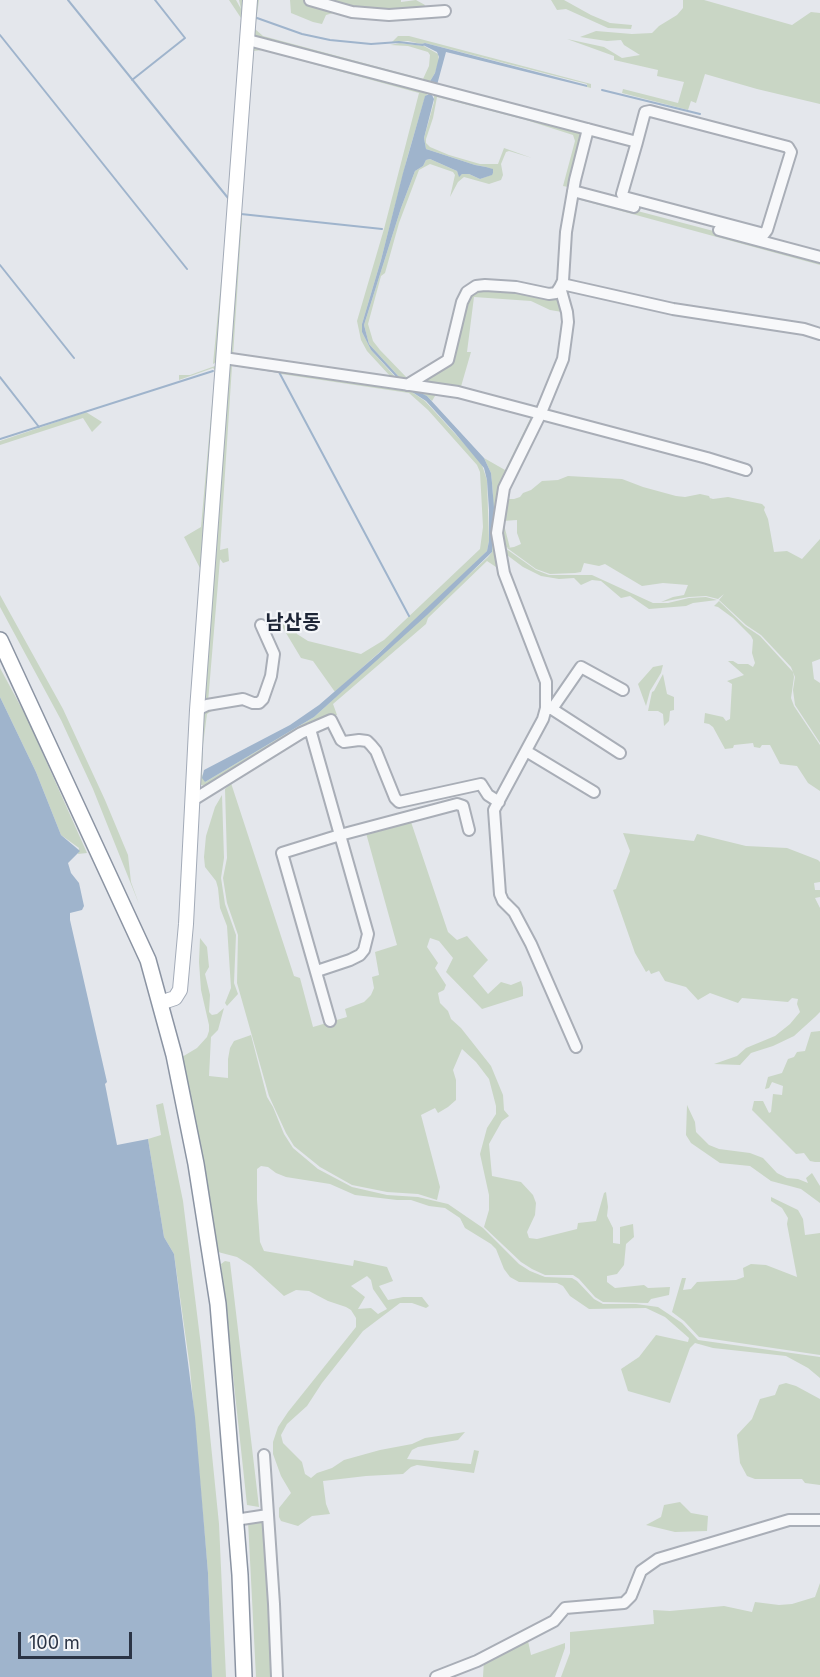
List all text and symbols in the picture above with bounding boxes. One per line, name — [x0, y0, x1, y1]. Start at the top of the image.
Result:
district label: 남산동 — [265, 611, 321, 635]
scale bar — [21, 1620, 135, 1658]
text: 100 m — [29, 1632, 80, 1653]

